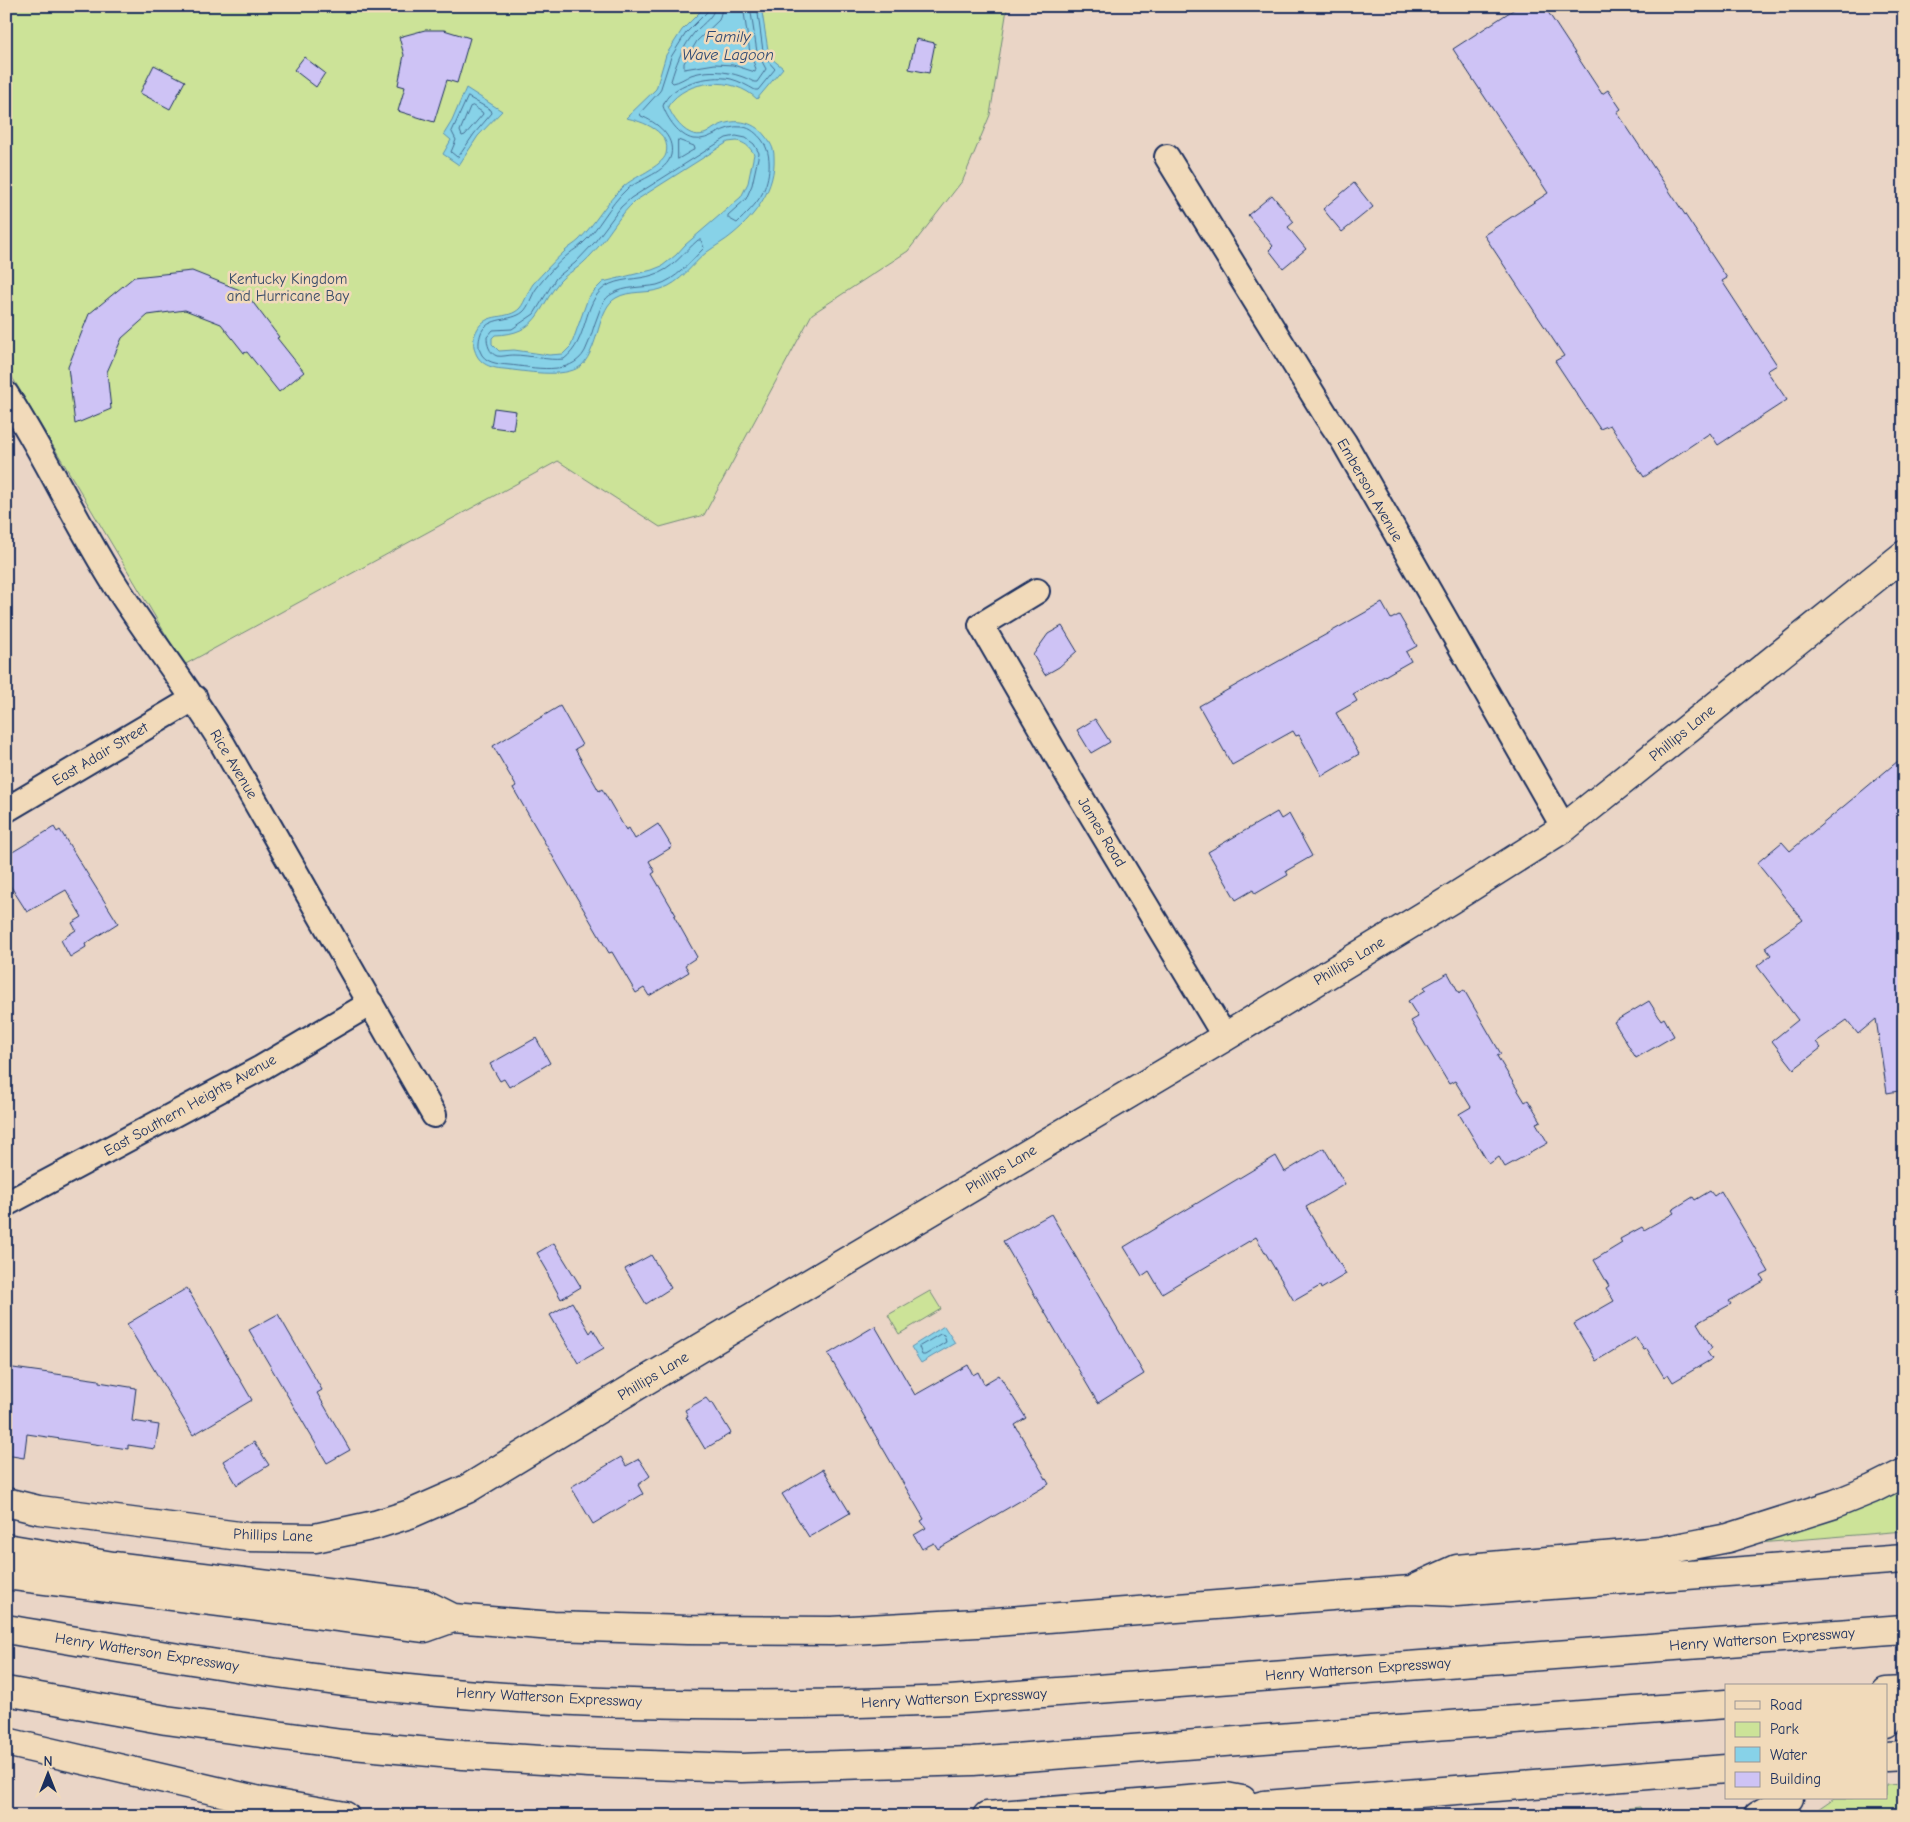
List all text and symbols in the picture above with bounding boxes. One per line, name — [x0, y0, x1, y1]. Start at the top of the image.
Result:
water label: Family Wave Lagoon — [682, 28, 774, 64]
park label: Kentucky Kingdom and Hurricane Bay — [227, 270, 349, 305]
street label: Emberson Avenue — [1333, 435, 1407, 545]
street label: Phillips Lane — [1645, 701, 1719, 765]
street label: East Adair Street — [49, 718, 152, 790]
street label: Rice Avenue — [206, 726, 262, 802]
street label: James Road — [1074, 794, 1130, 870]
street label: Phillips Lane — [1310, 933, 1388, 989]
street label: East Southern Heights Avenue — [101, 1050, 280, 1160]
street label: Phillips Lane — [962, 1141, 1040, 1197]
street label: Phillips Lane — [614, 1348, 692, 1404]
street label: Phillips Lane — [233, 1525, 314, 1545]
street label: Henry Watterson Expressway — [1669, 1624, 1856, 1654]
street label: Henry Watterson Expressway — [54, 1629, 241, 1675]
street label: Henry Watterson Expressway — [1265, 1654, 1452, 1684]
street label: Henry Watterson Expressway — [456, 1683, 643, 1711]
street label: Henry Watterson Expressway — [861, 1684, 1048, 1712]
legend — [1725, 1684, 1888, 1800]
text: Road — [1770, 1696, 1802, 1714]
text: Park — [1770, 1720, 1799, 1738]
text: Water — [1770, 1746, 1807, 1764]
north arrow — [22, 1750, 72, 1800]
text: N — [43, 1753, 53, 1770]
text: Building — [1770, 1770, 1821, 1788]

